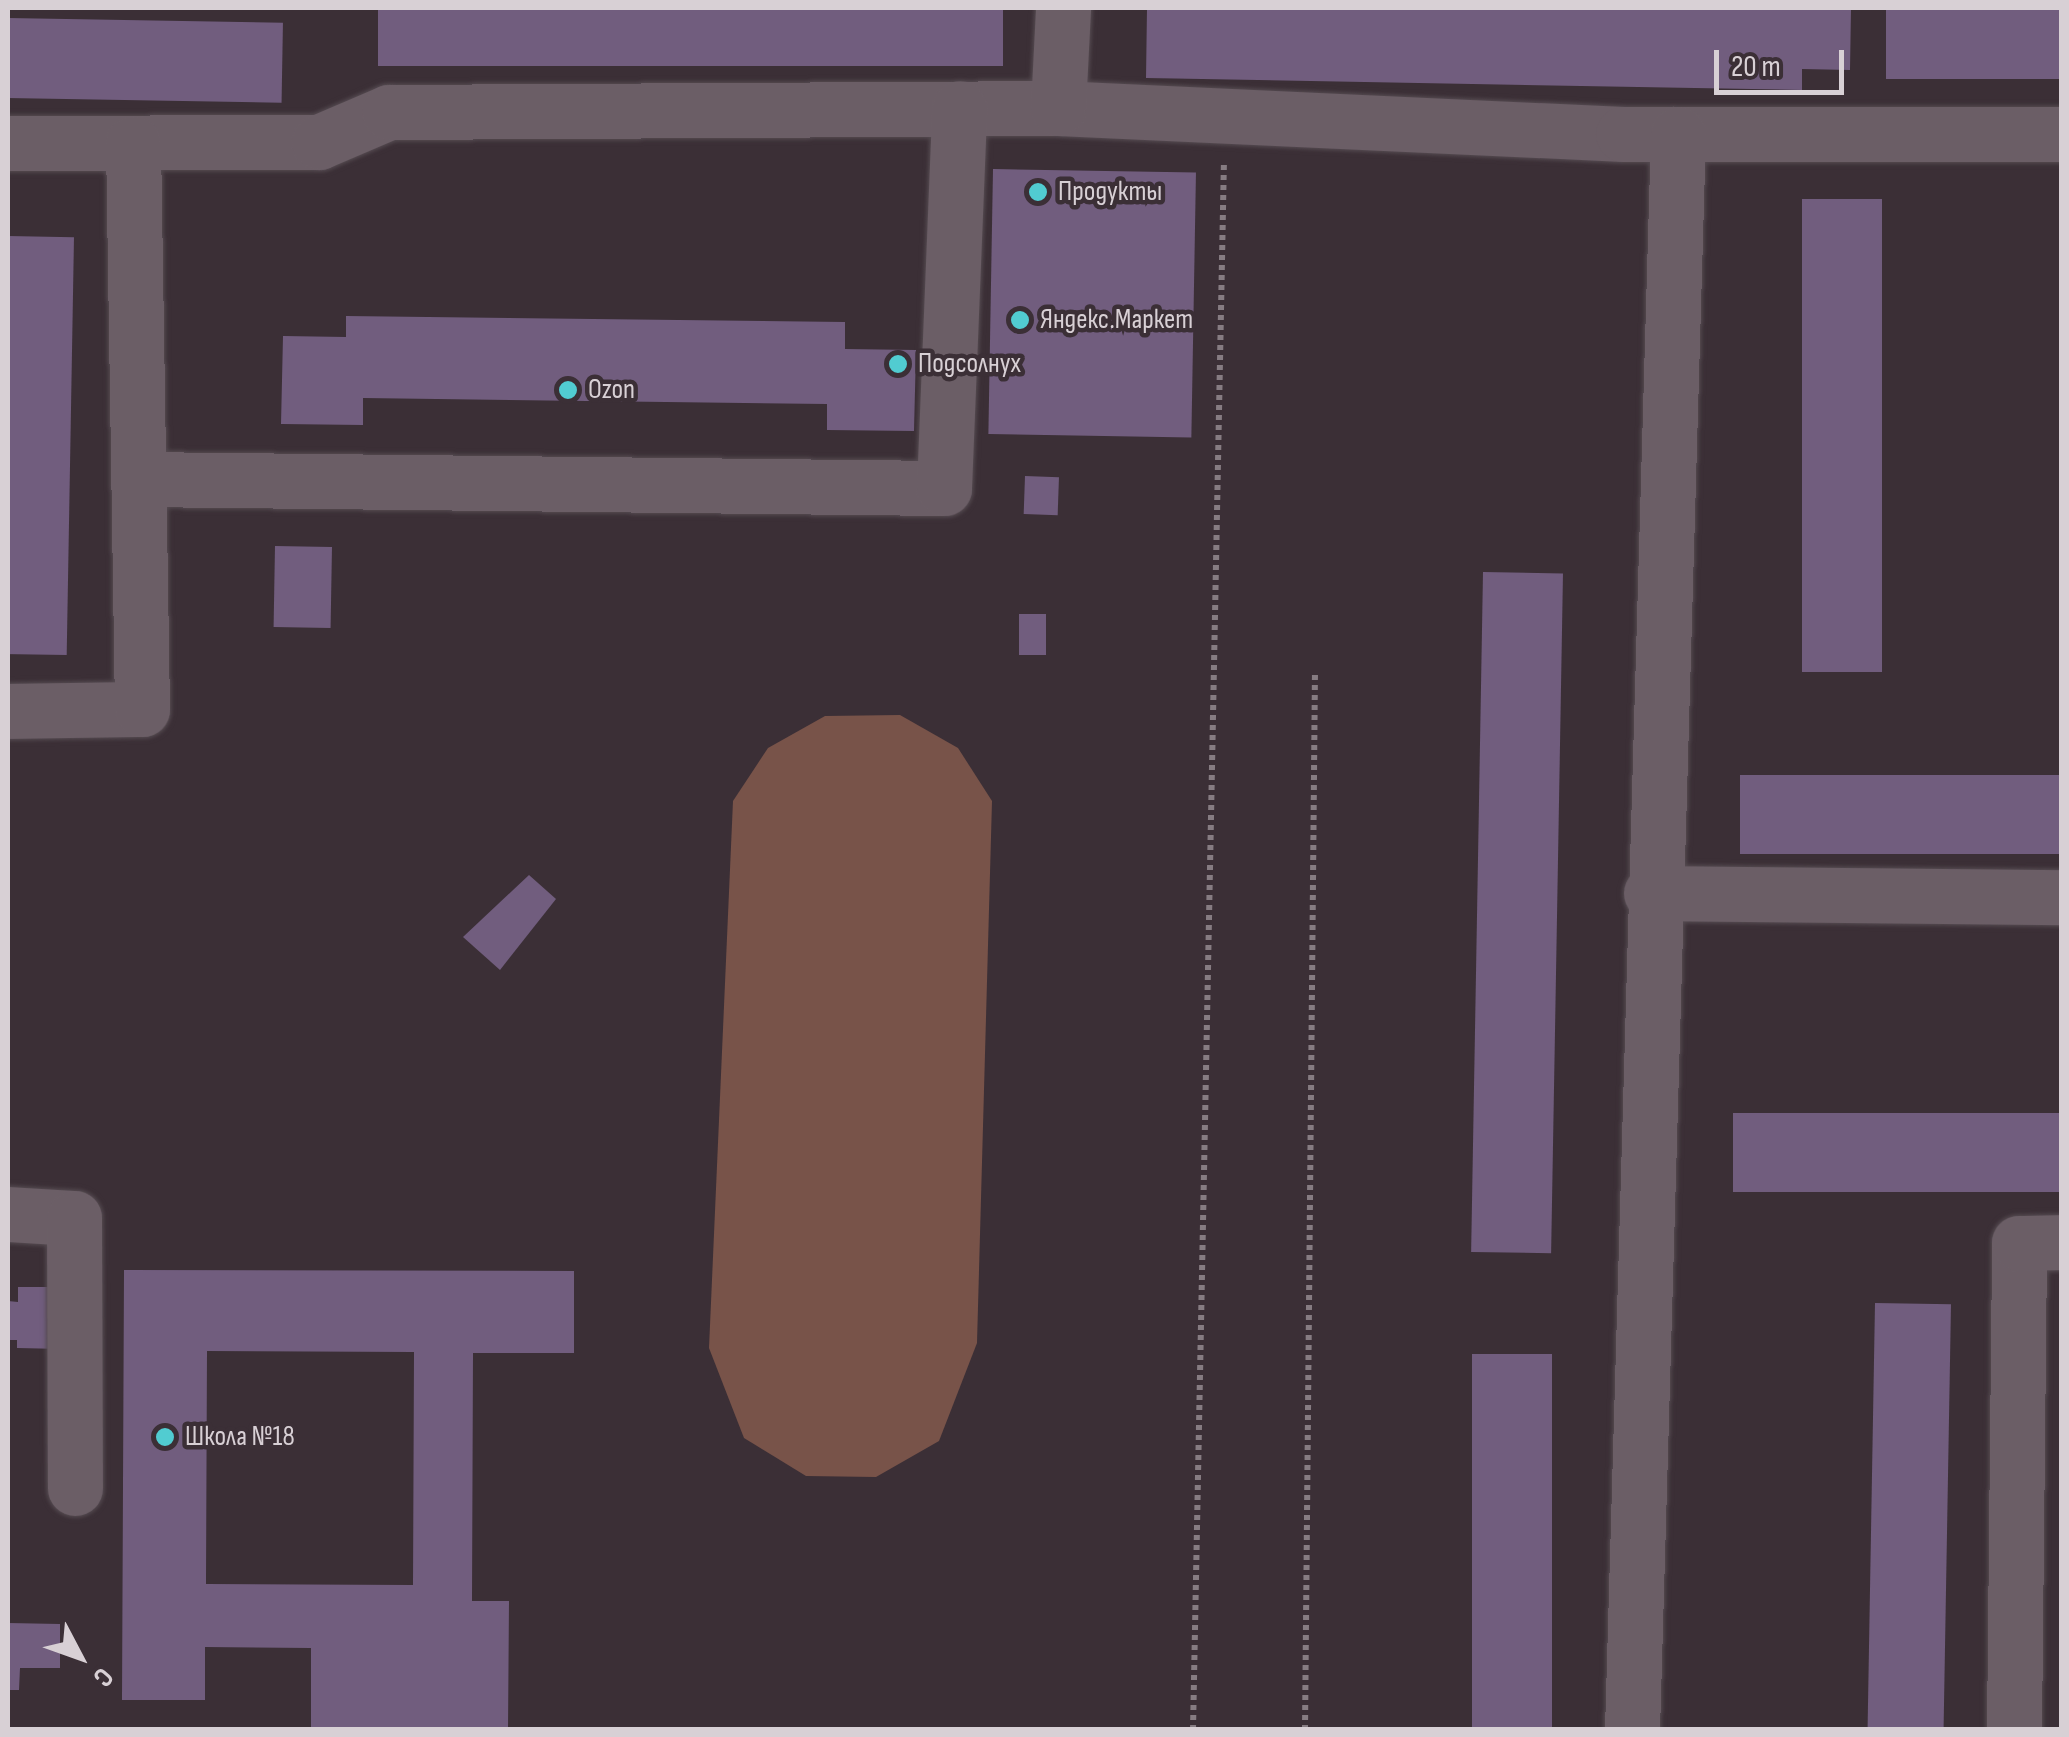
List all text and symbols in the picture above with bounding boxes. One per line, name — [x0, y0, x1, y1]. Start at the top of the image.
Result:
scale bar — [1719, 30, 1849, 92]
text: 20 m — [1731, 49, 1781, 85]
place label: Продукты — [1058, 175, 1162, 209]
marker: Продукты — [1027, 181, 1049, 203]
place label: Яндекс.Маркет — [1040, 303, 1193, 337]
marker: Яндекс.Маркет — [1009, 309, 1031, 331]
place label: Подсолнух — [918, 347, 1021, 381]
marker: Подсолнух — [887, 353, 909, 375]
place label: Ozon — [588, 373, 635, 407]
marker: Ozon — [557, 379, 579, 401]
place label: Школа №18 — [185, 1420, 295, 1454]
marker: Школа №18 — [154, 1426, 176, 1448]
north arrow — [30, 1607, 130, 1707]
text: С — [86, 1661, 120, 1693]

